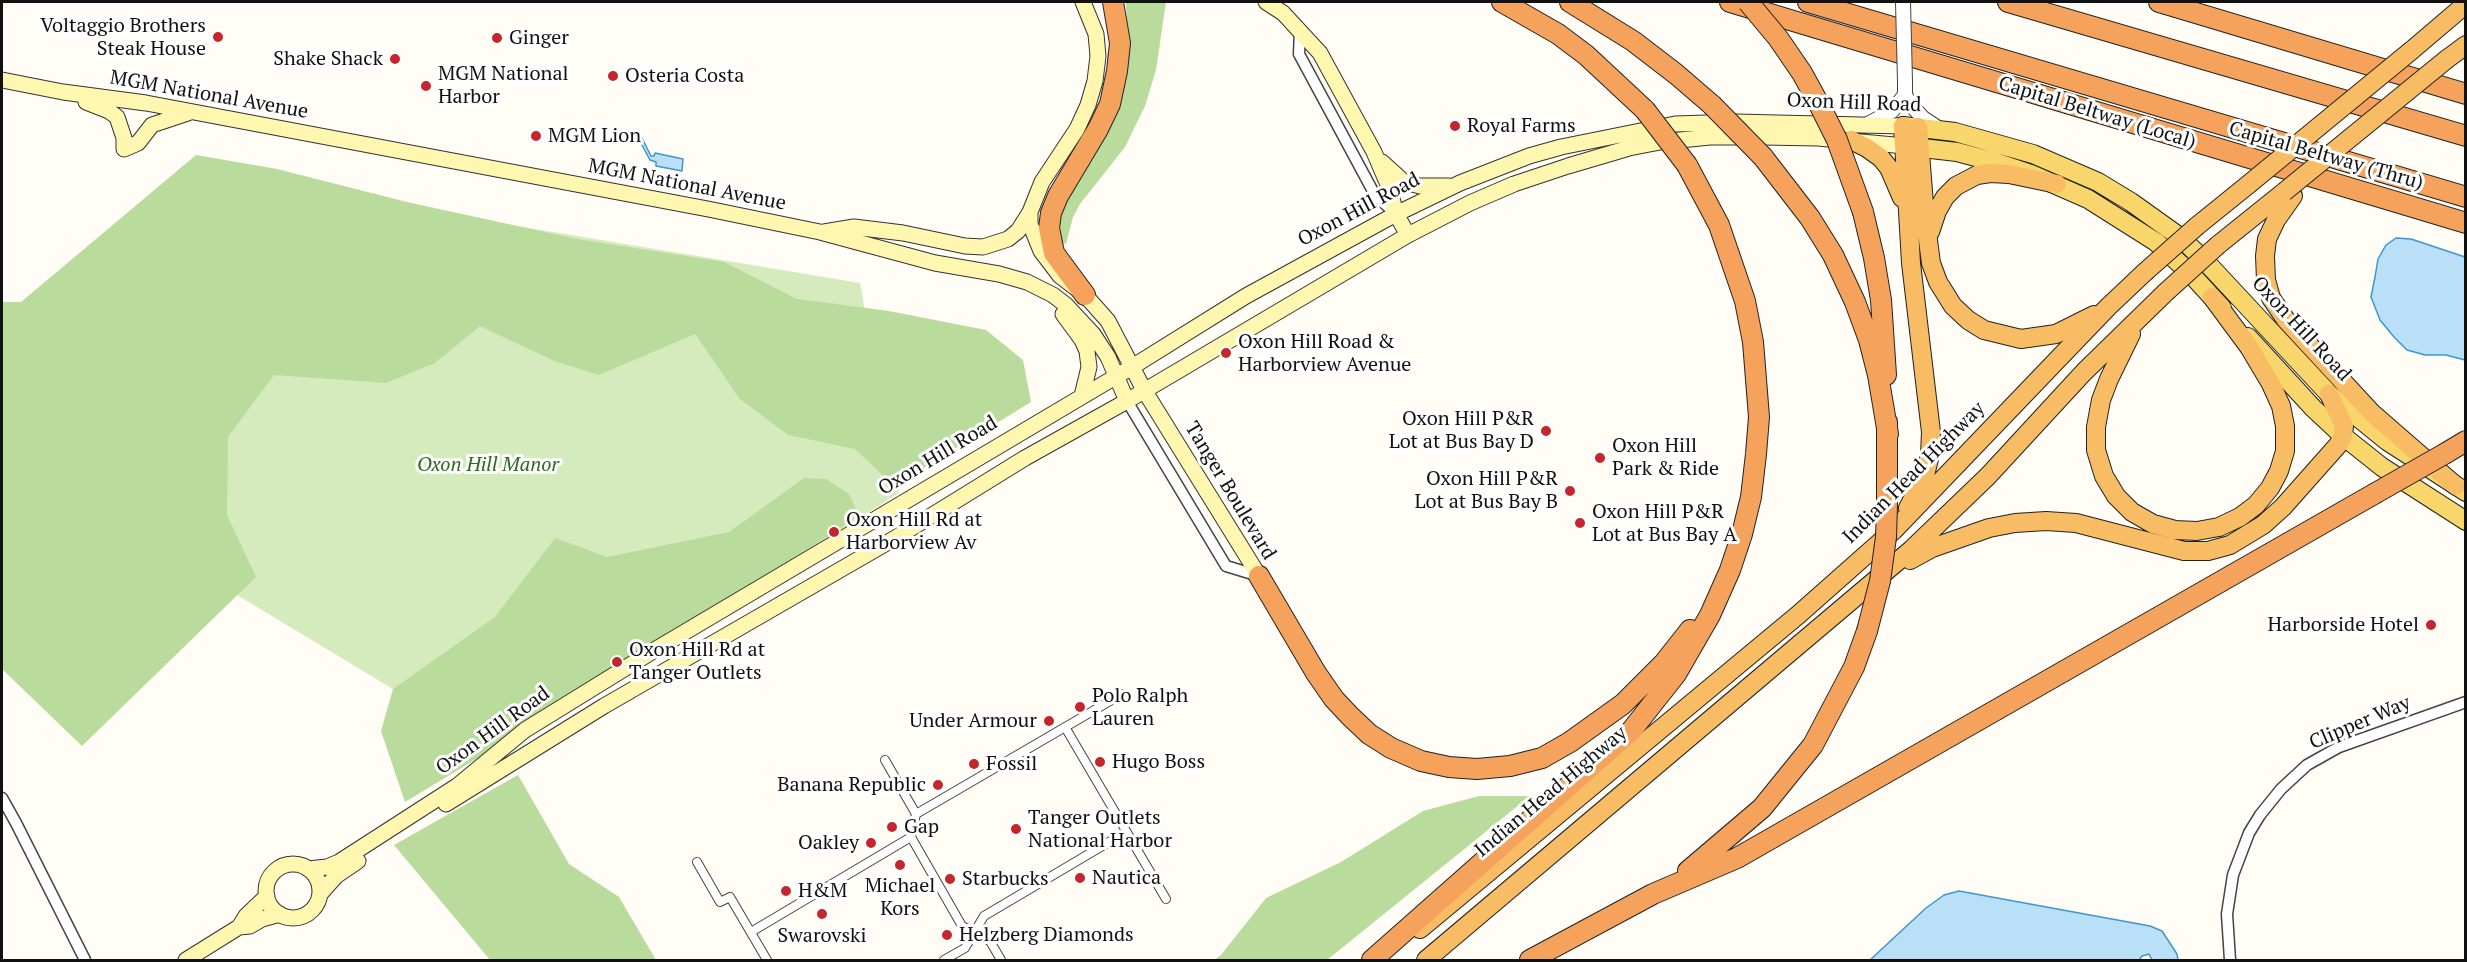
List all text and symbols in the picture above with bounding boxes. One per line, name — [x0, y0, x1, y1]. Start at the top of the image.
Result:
place label: Voltaggio Brothers Steak House — [40, 14, 206, 61]
place label: Ginger — [509, 26, 569, 50]
marker: Voltaggio Brothers Steak House — [211, 30, 225, 44]
marker: Ginger — [490, 31, 504, 45]
place label: Shake Shack — [273, 47, 383, 71]
marker: Shake Shack — [388, 52, 402, 66]
place label: MGM National Harbor — [438, 62, 569, 109]
place label: Osteria Costa — [625, 64, 744, 88]
street label: MGM National Avenue — [108, 66, 310, 124]
marker: Osteria Costa — [606, 69, 620, 83]
street label: Capital Beltway (Local) — [1995, 72, 2199, 154]
marker: MGM National Harbor — [419, 79, 433, 93]
street label: Oxon Hill Road — [1786, 89, 1922, 117]
place label: Royal Farms — [1467, 114, 1576, 138]
street label: Capital Beltway (Thru) — [2226, 117, 2426, 195]
marker: Royal Farms — [1448, 119, 1462, 133]
place label: MGM Lion — [548, 124, 641, 148]
marker: MGM Lion — [529, 129, 543, 143]
street label: MGM National Avenue — [586, 154, 788, 216]
street label: Oxon Hill Road — [1294, 168, 1424, 252]
street label: Oxon Hill Road — [2246, 272, 2356, 386]
place label: Oxon Hill Road & Harborview Avenue — [1238, 330, 1411, 377]
marker: Oxon Hill Road & Harborview Avenue — [1219, 346, 1233, 360]
street label: Indian Head Highway — [1838, 397, 1990, 549]
place label: Oxon Hill P&R Lot at Bus Bay D — [1389, 407, 1534, 454]
street label: Oxon Hill Road — [874, 411, 1002, 501]
street label: Tanger Boulevard — [1179, 418, 1281, 564]
marker: Oxon Hill P&R Lot at Bus Bay D — [1539, 424, 1553, 438]
place label: Oxon Hill Park & Ride — [1612, 434, 1719, 481]
marker: Oxon Hill Park & Ride — [1593, 451, 1607, 465]
park label: Oxon Hill Manor — [417, 453, 559, 477]
place label: Oxon Hill P&R Lot at Bus Bay B — [1415, 467, 1558, 514]
marker: Oxon Hill P&R Lot at Bus Bay B — [1563, 484, 1577, 498]
place label: Oxon Hill P&R Lot at Bus Bay A — [1592, 500, 1737, 547]
place label: Oxon Hill Rd at Harborview Av — [846, 508, 982, 555]
marker: Oxon Hill P&R Lot at Bus Bay A — [1573, 516, 1587, 530]
marker: Oxon Hill Rd at Harborview Av — [827, 525, 841, 539]
place label: Harborside Hotel — [2267, 613, 2419, 637]
marker: Harborside Hotel — [2424, 618, 2438, 632]
place label: Oxon Hill Rd at Tanger Outlets — [629, 638, 765, 685]
marker: Oxon Hill Rd at Tanger Outlets — [610, 655, 624, 669]
street label: Oxon Hill Road — [432, 682, 554, 780]
place label: Polo Ralph Lauren — [1092, 684, 1188, 731]
street label: Clipper Way — [2306, 691, 2414, 755]
marker: Polo Ralph Lauren — [1073, 700, 1087, 714]
place label: Under Armour — [909, 709, 1037, 733]
marker: Under Armour — [1042, 714, 1056, 728]
street label: Indian Head Highway — [1470, 721, 1632, 863]
place label: Hugo Boss — [1112, 750, 1205, 774]
place label: Fossil — [986, 752, 1037, 776]
marker: Hugo Boss — [1093, 755, 1107, 769]
marker: Fossil — [967, 757, 981, 771]
place label: Banana Republic — [777, 773, 926, 797]
marker: Banana Republic — [931, 778, 945, 792]
place label: Tanger Outlets National Harbor — [1028, 806, 1172, 853]
place label: Gap — [904, 815, 939, 839]
marker: Gap — [885, 820, 899, 834]
marker: Tanger Outlets National Harbor — [1009, 822, 1023, 836]
place label: Oakley — [798, 831, 859, 855]
marker: Oakley — [864, 836, 878, 850]
marker: Michael Kors — [893, 858, 907, 872]
place label: Nautica — [1092, 866, 1161, 890]
place label: Starbucks — [962, 867, 1049, 891]
marker: Nautica — [1073, 871, 1087, 885]
marker: Starbucks — [943, 872, 957, 886]
place label: Michael Kors — [865, 874, 935, 921]
place label: H&M — [798, 879, 847, 903]
marker: H&M — [779, 884, 793, 898]
marker: Swarovski — [815, 907, 829, 921]
place label: Helzberg Diamonds — [959, 923, 1134, 947]
place label: Swarovski — [778, 924, 866, 948]
marker: Helzberg Diamonds — [940, 928, 954, 942]

